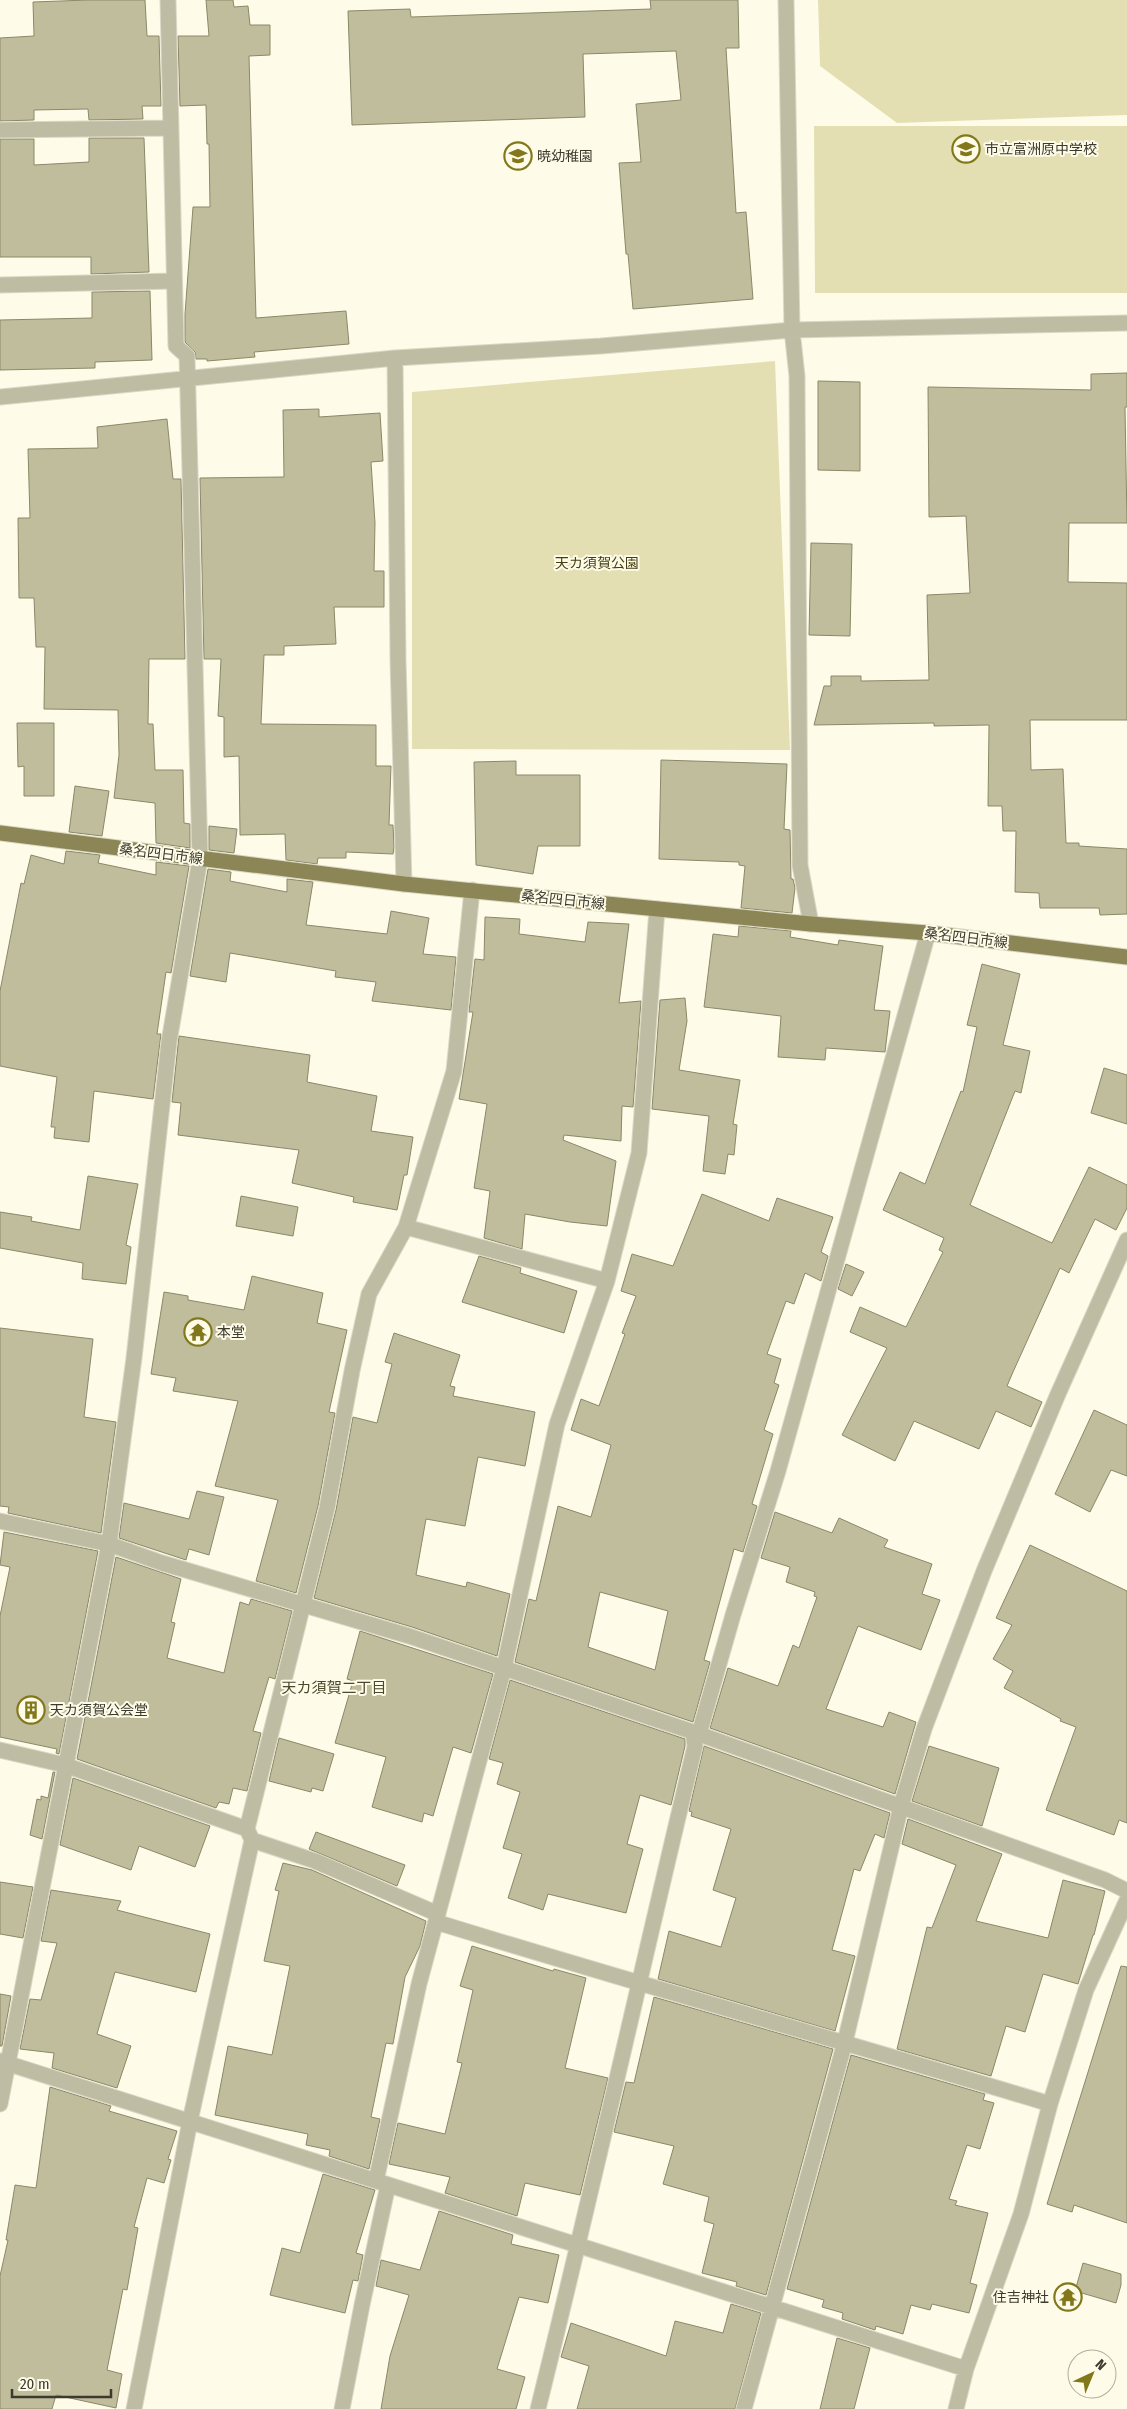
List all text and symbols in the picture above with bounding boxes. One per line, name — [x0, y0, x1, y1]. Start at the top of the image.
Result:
school or university icon: 市立富洲原中学校 — [951, 134, 981, 164]
school or university icon: 暁幼稚園 — [503, 141, 533, 171]
place label: 市立富洲原中学校 — [985, 141, 1097, 158]
place label: 暁幼稚園 — [537, 148, 593, 165]
park label: 天カ須賀公園 — [555, 555, 639, 572]
street label: 桑名四日市線 — [118, 840, 204, 868]
street label: 桑名四日市線 — [520, 887, 606, 913]
street label: 桑名四日市線 — [923, 924, 1009, 952]
temple icon: 本堂 — [183, 1317, 213, 1347]
place label: 本堂 — [217, 1324, 245, 1341]
district label: 天カ須賀二丁目 — [281, 1679, 387, 1697]
building icon: 天カ須賀公会堂 — [16, 1695, 46, 1725]
place label: 天カ須賀公会堂 — [50, 1702, 148, 1719]
temple icon: 住吉神社 — [1053, 2282, 1083, 2312]
place label: 住吉神社 — [993, 2289, 1049, 2306]
north arrow — [1067, 2349, 1117, 2399]
text: N — [1092, 2356, 1110, 2374]
scale bar — [12, 2366, 111, 2398]
text: 20 m — [20, 2375, 50, 2393]

